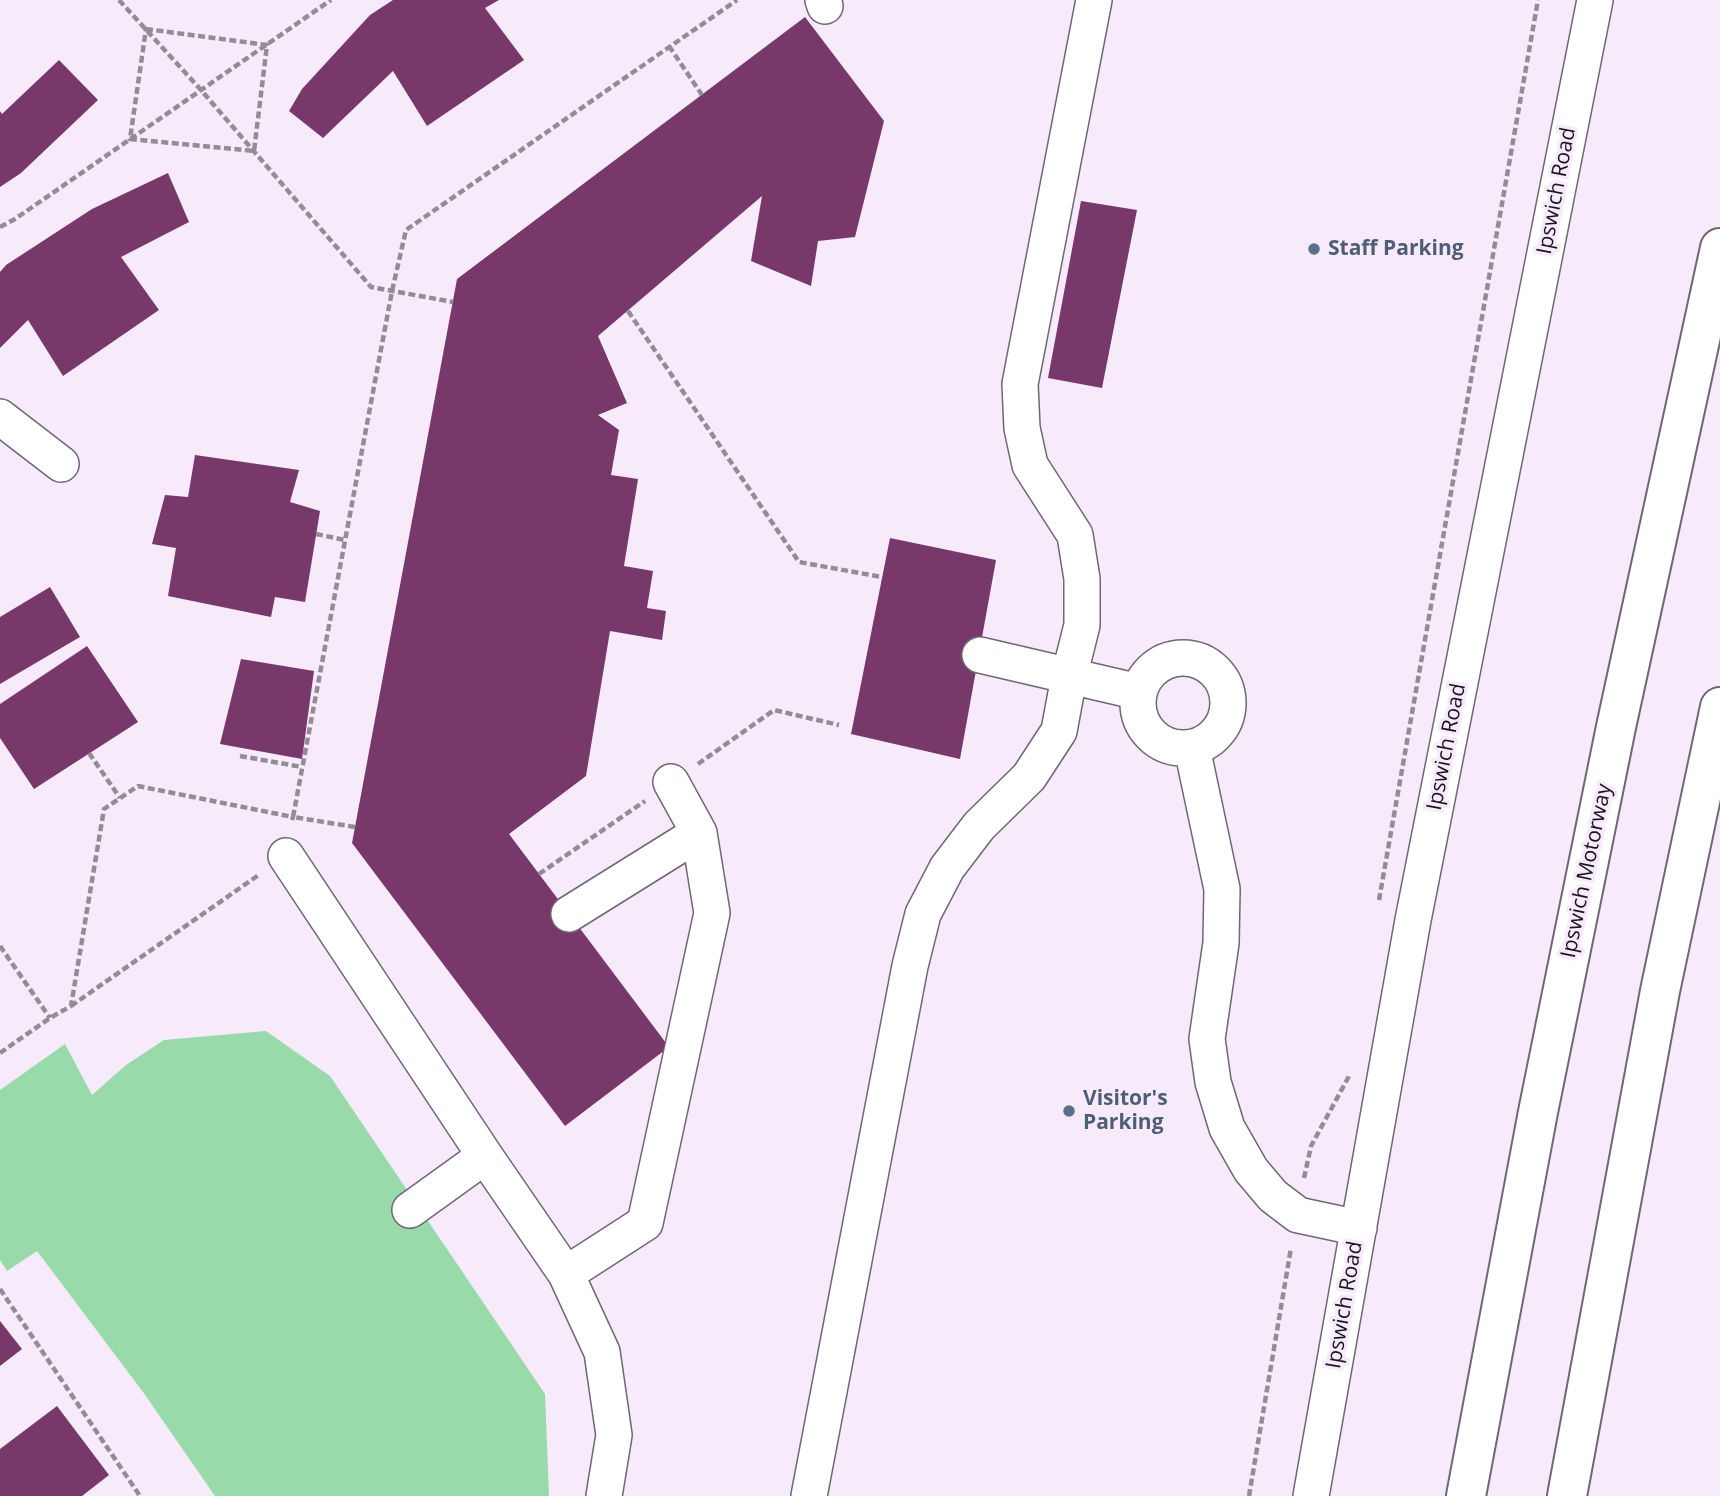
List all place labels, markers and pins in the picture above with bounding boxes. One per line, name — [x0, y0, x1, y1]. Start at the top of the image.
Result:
place label: Staff Parking — [1328, 236, 1464, 262]
marker: Staff Parking — [1306, 241, 1322, 257]
place label: Visitor's Parking — [1083, 1086, 1168, 1136]
marker: Visitor's Parking — [1061, 1103, 1077, 1119]

